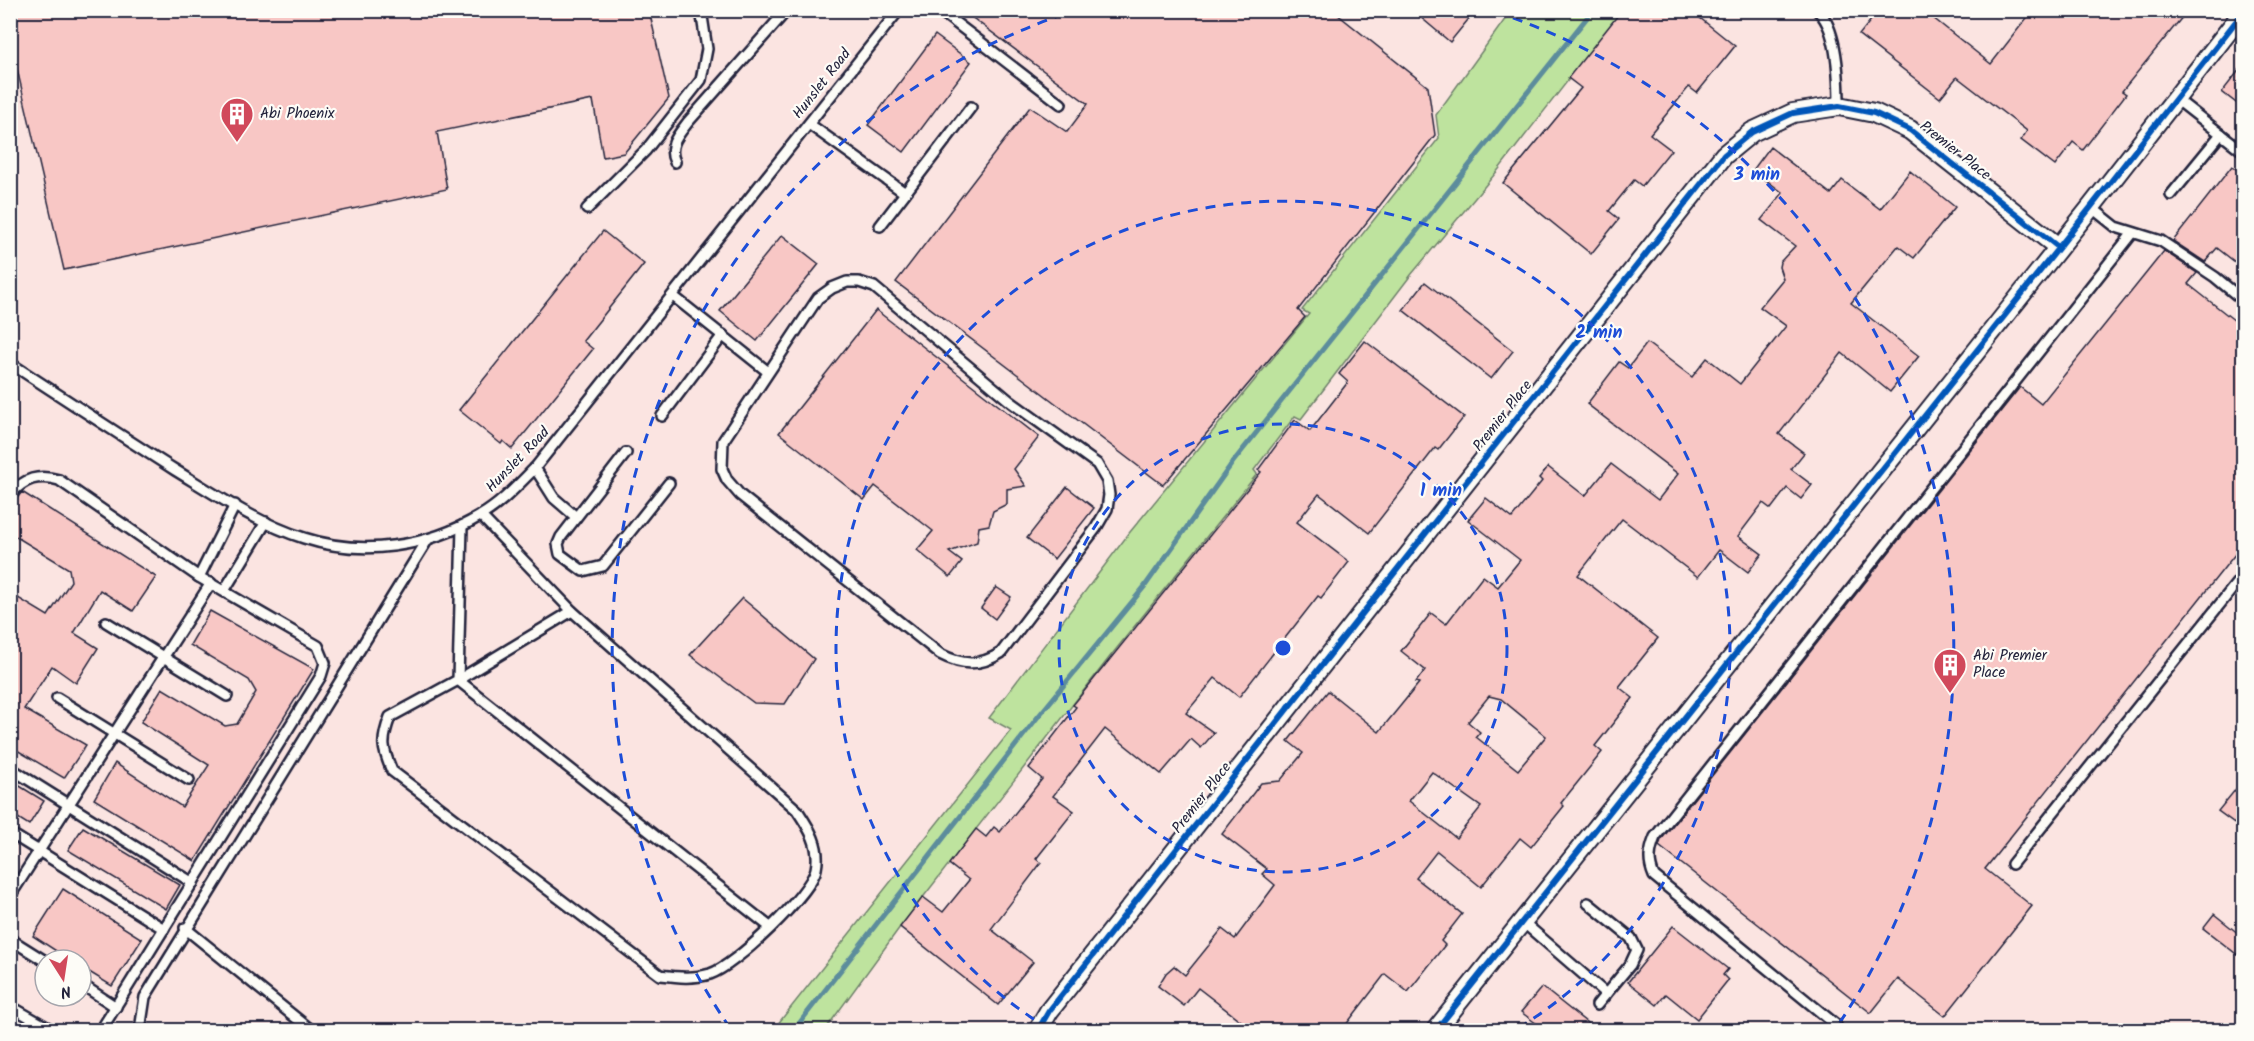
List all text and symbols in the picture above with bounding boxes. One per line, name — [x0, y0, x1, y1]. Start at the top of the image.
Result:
street label: Hunslet Road — [787, 43, 858, 124]
building icon: Abi Phoenix — [219, 96, 255, 143]
place label: Abi Phoenix — [260, 102, 335, 126]
street label: Premier Place — [1914, 115, 1996, 187]
text: 3 min — [1733, 161, 1780, 190]
text: 2 min — [1576, 319, 1622, 348]
street label: Premier Place — [1467, 375, 1539, 457]
street label: Hunslet Road — [480, 421, 556, 499]
text: 1 min — [1420, 477, 1462, 506]
centre of rings — [1273, 638, 1293, 658]
place label: Abi Premier Place — [1973, 644, 2048, 685]
building icon: Abi Premier Place — [1932, 647, 1968, 694]
street label: Premier Place — [1166, 757, 1238, 839]
north arrow — [33, 948, 93, 1008]
text: N — [58, 978, 73, 1004]

